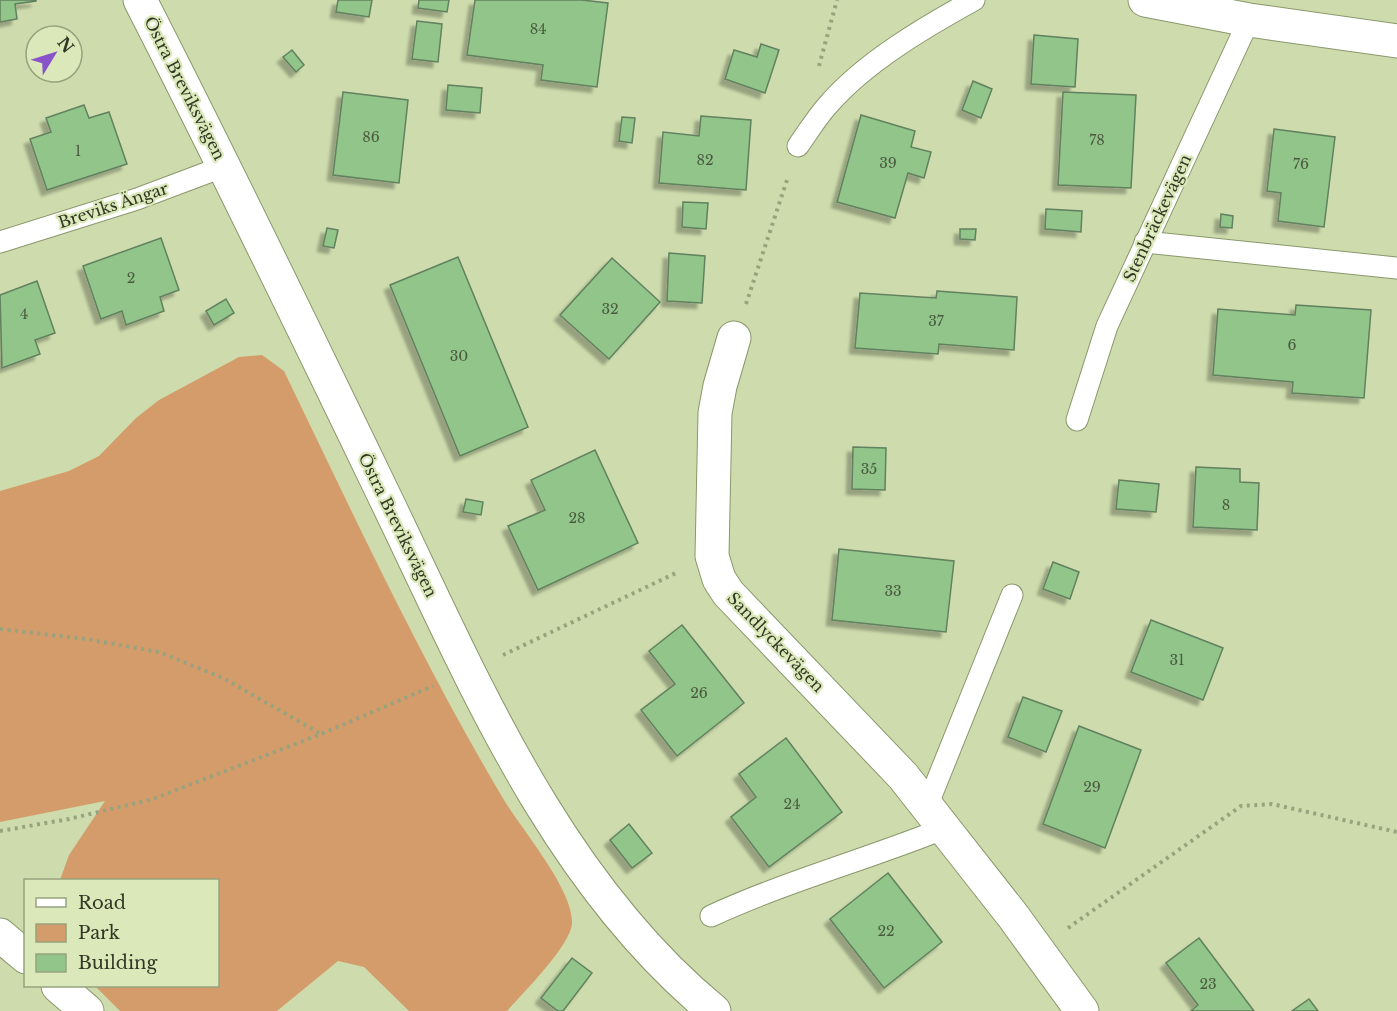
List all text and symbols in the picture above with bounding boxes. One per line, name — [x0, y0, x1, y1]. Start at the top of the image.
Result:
street label: Östra Breviksvägen — [140, 13, 230, 163]
house number: 84 — [530, 20, 546, 38]
north arrow — [24, 24, 84, 84]
text: N — [53, 33, 78, 57]
house number: 86 — [362, 128, 380, 146]
house number: 78 — [1089, 131, 1105, 149]
house number: 1 — [75, 142, 81, 160]
house number: 82 — [696, 151, 714, 169]
street label: Stenbräckevägen — [1119, 151, 1195, 285]
house number: 39 — [879, 154, 897, 172]
house number: 76 — [1293, 155, 1309, 173]
street label: Breviks Ängar — [55, 178, 171, 232]
house number: 2 — [127, 269, 135, 287]
house number: 32 — [601, 300, 619, 318]
house number: 4 — [20, 305, 28, 323]
house number: 37 — [928, 312, 945, 330]
house number: 6 — [1287, 336, 1297, 354]
house number: 30 — [450, 347, 468, 365]
street label: Östra Breviksvägen — [354, 449, 442, 601]
house number: 35 — [861, 460, 877, 478]
house number: 8 — [1222, 496, 1230, 514]
house number: 28 — [568, 509, 586, 527]
house number: 33 — [884, 582, 902, 600]
street label: Sandlyckevägen — [723, 588, 829, 696]
house number: 31 — [1170, 651, 1184, 669]
house number: 26 — [690, 684, 708, 702]
house number: 29 — [1083, 778, 1101, 796]
house number: 24 — [784, 795, 800, 813]
legend — [24, 879, 219, 987]
text: Road — [78, 892, 126, 914]
text: Park — [78, 922, 120, 944]
house number: 22 — [877, 922, 895, 940]
text: Building — [78, 952, 157, 974]
house number: 23 — [1199, 975, 1217, 993]

